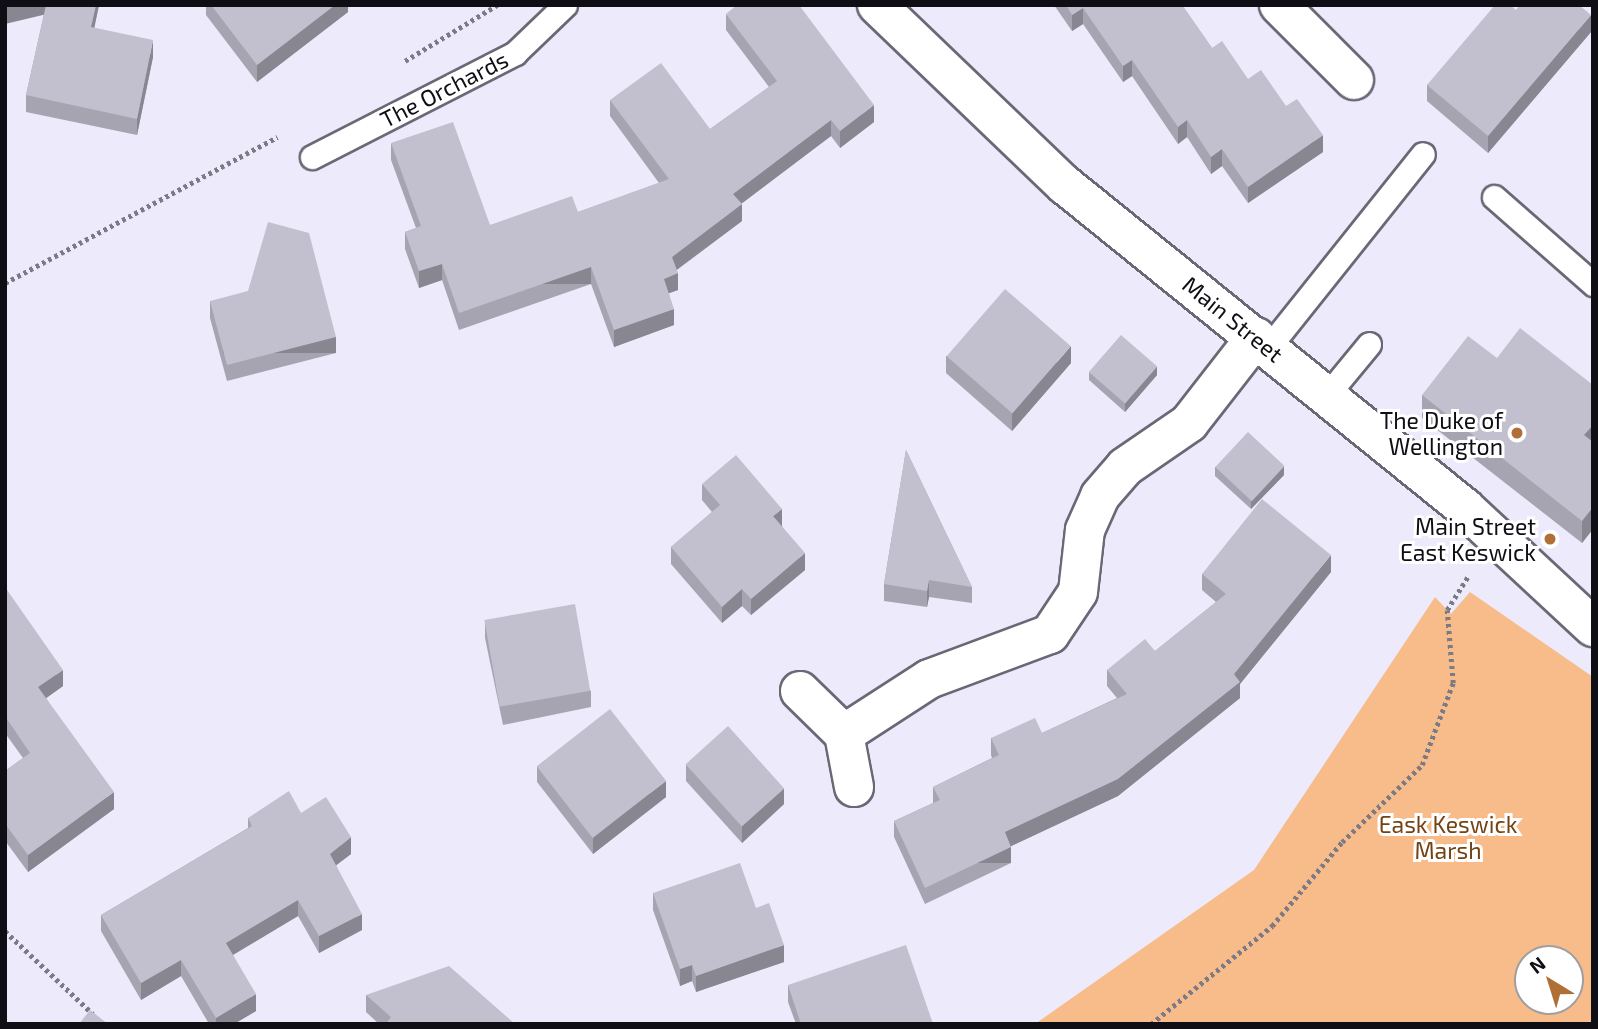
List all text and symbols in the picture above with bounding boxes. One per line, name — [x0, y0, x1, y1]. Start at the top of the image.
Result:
street label: The Orchards — [376, 45, 512, 133]
street label: Main Street — [1177, 270, 1289, 368]
place label: The Duke of Wellington — [1380, 406, 1503, 460]
marker: The Duke of Wellington — [1509, 425, 1525, 441]
place label: Main Street East Keswick — [1400, 512, 1536, 566]
marker: Main Street East Keswick — [1542, 531, 1558, 547]
park label: Eask Keswick Marsh — [1379, 810, 1517, 864]
north arrow — [1514, 945, 1584, 1015]
text: N — [1525, 951, 1549, 978]

